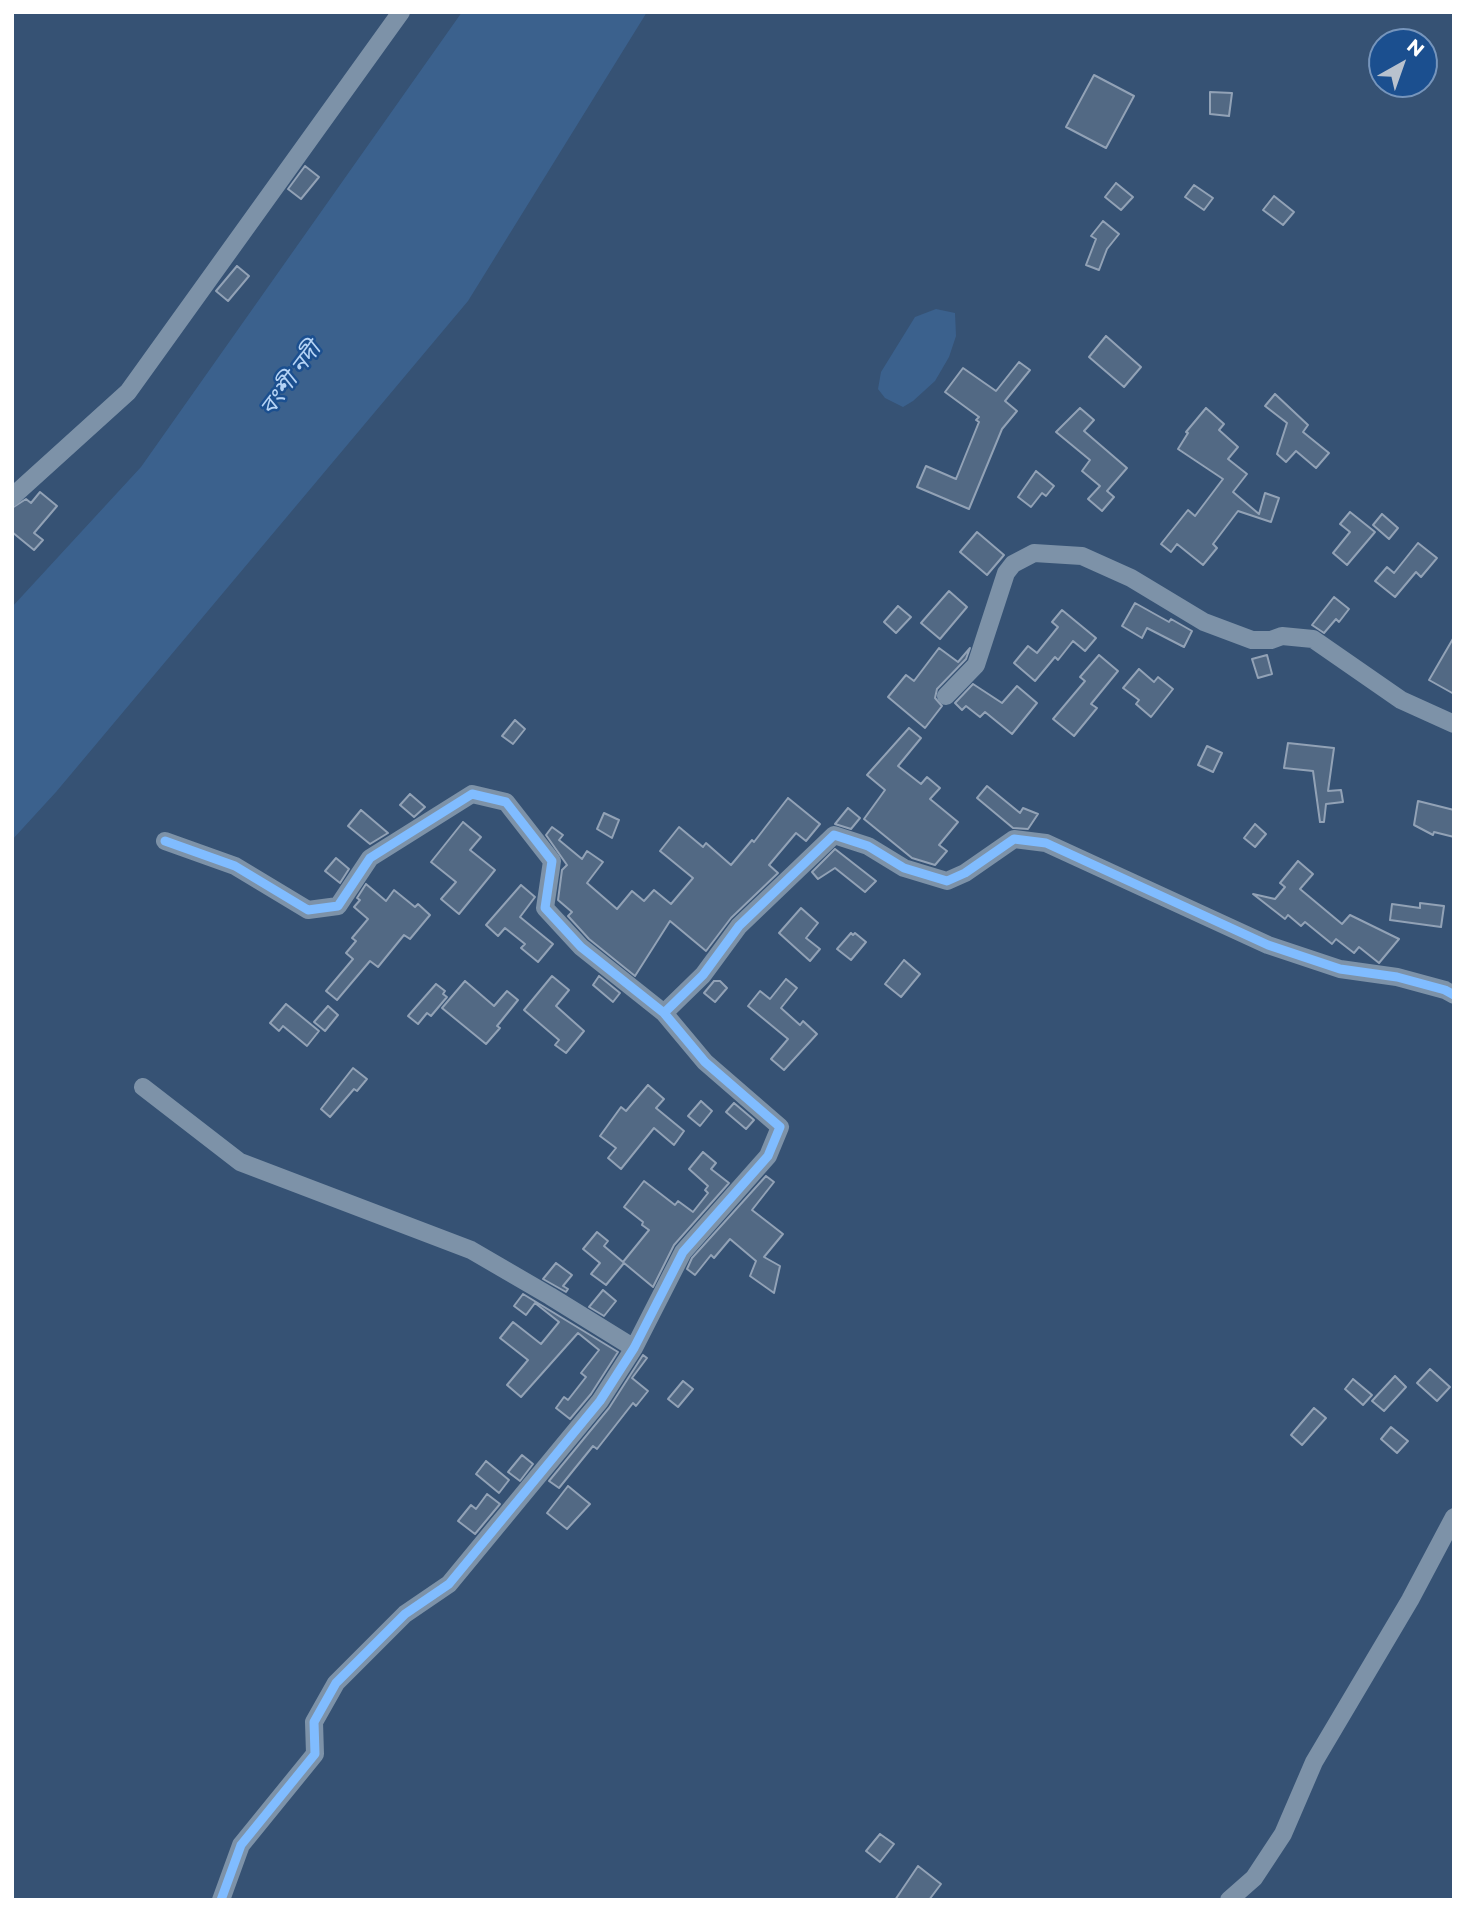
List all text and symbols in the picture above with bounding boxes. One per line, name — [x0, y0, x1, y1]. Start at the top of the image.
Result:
north arrow — [1368, 28, 1438, 98]
text: N — [1402, 34, 1429, 62]
water label: বংশী নদী — [255, 337, 327, 421]

